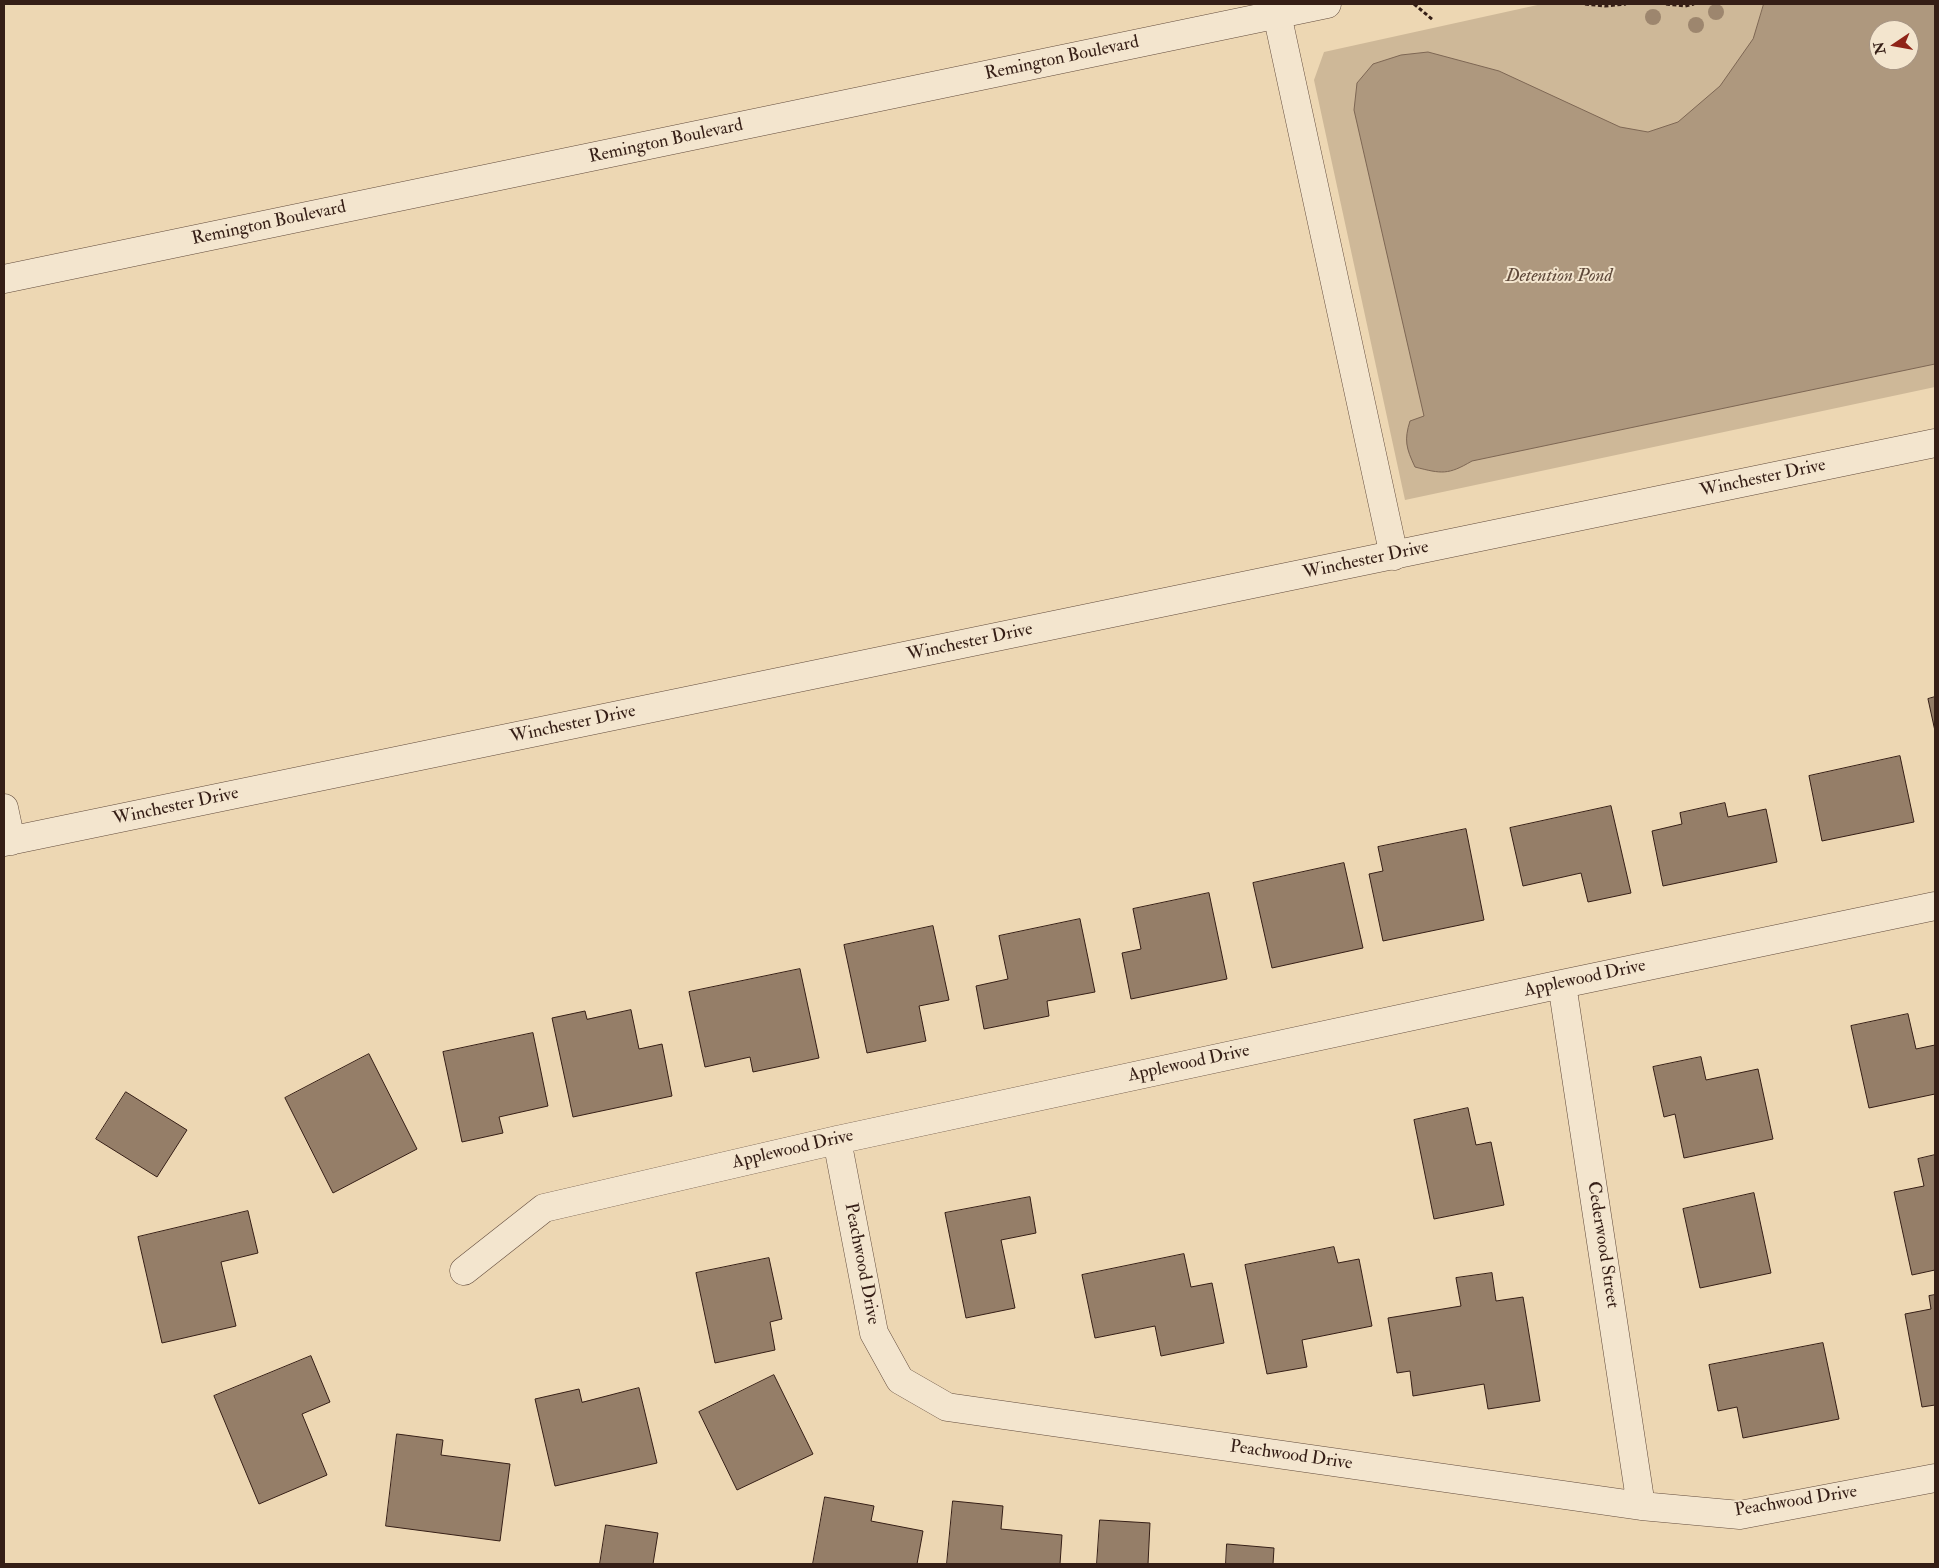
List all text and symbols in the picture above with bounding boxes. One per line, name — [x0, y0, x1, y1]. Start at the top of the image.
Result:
north arrow — [1869, 20, 1919, 70]
street label: Remington Boulevard — [983, 32, 1141, 86]
text: N — [1870, 40, 1889, 56]
street label: Remington Boulevard — [587, 115, 745, 169]
street label: Remington Boulevard — [190, 197, 348, 251]
water label: Detention Pond — [1506, 266, 1612, 288]
street label: Winchester Drive — [1698, 455, 1828, 503]
street label: Winchester Drive — [1301, 537, 1431, 585]
street label: Winchester Drive — [905, 619, 1035, 667]
street label: Winchester Drive — [508, 701, 638, 749]
street label: Winchester Drive — [111, 783, 241, 831]
street label: Applewood Drive — [1522, 956, 1648, 1002]
street label: Applewood Drive — [1126, 1041, 1252, 1087]
street label: Applewood Drive — [730, 1126, 856, 1174]
street label: Cederwood Street — [1581, 1180, 1623, 1310]
street label: Peachwood Drive — [839, 1201, 883, 1327]
street label: Peachwood Drive — [1228, 1437, 1354, 1475]
street label: Peachwood Drive — [1733, 1482, 1859, 1522]

